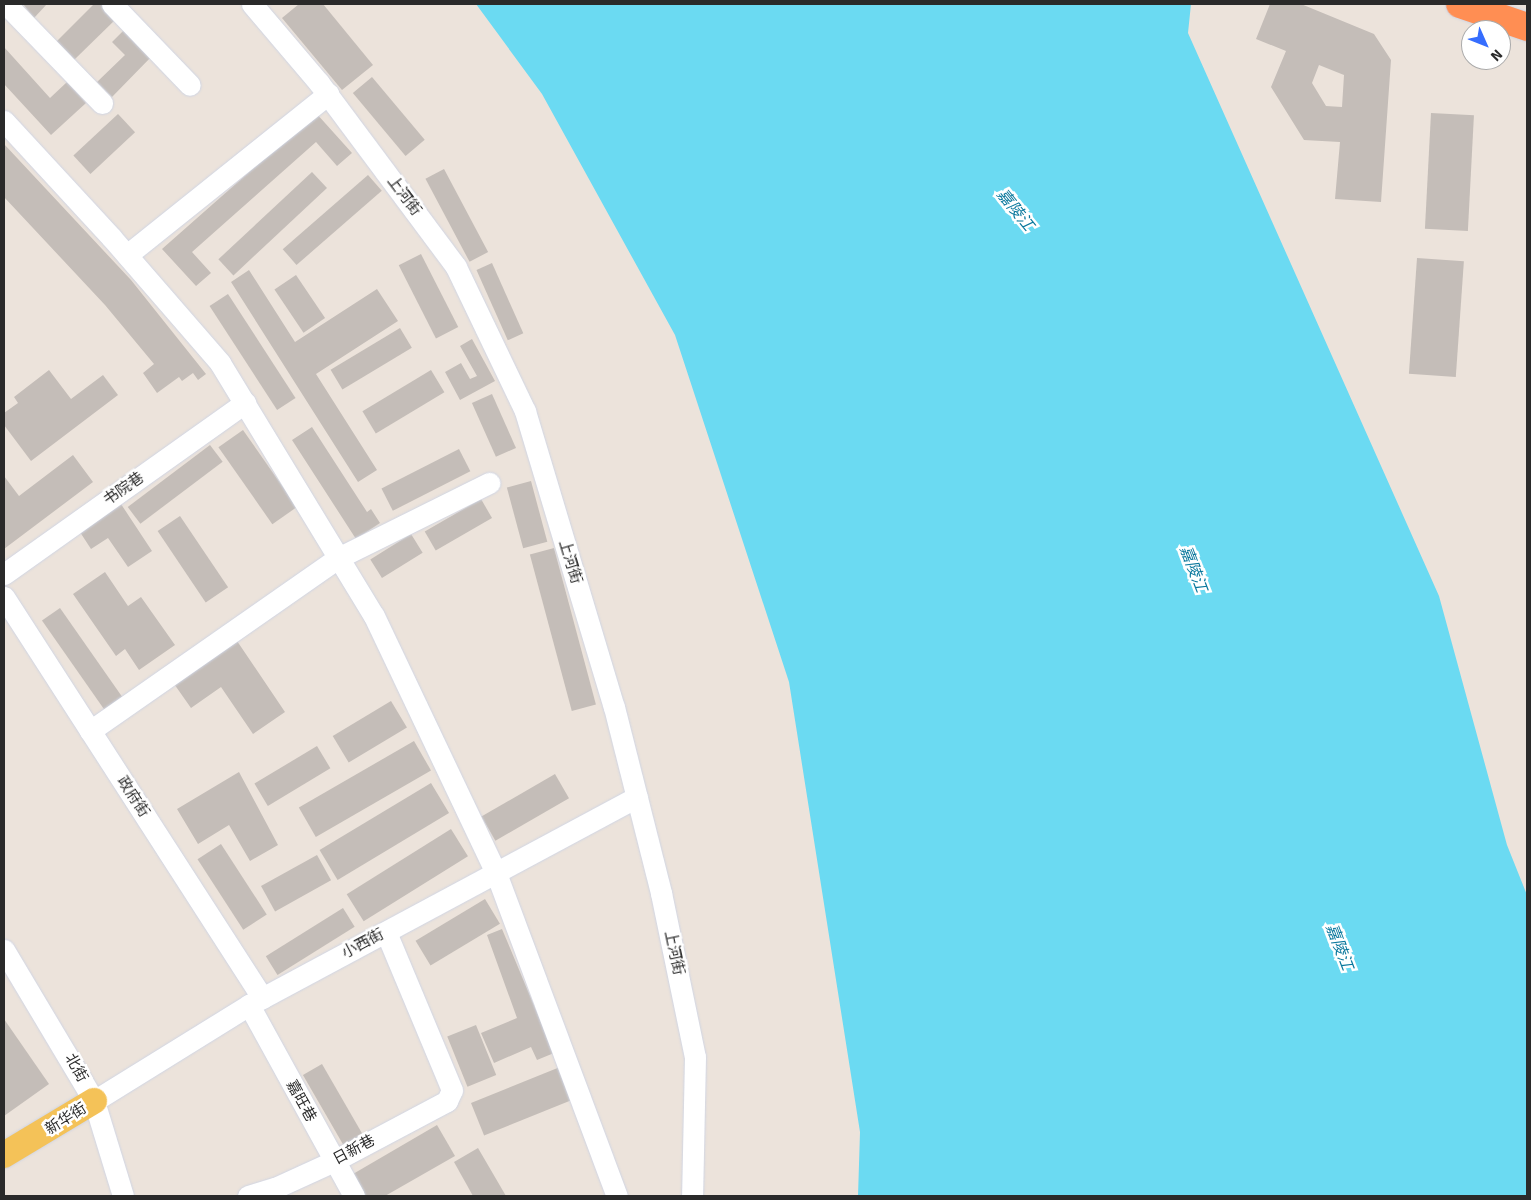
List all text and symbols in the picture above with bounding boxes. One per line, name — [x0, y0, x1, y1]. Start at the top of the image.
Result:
north arrow — [1461, 20, 1511, 70]
text: N — [1487, 46, 1506, 64]
street label: 上河街 — [383, 173, 425, 219]
water label: 嘉陵江 — [992, 185, 1038, 235]
street label: 书院巷 — [100, 469, 148, 509]
street label: 上河街 — [555, 538, 585, 586]
water label: 嘉陵江 — [1175, 543, 1211, 595]
street label: 政府街 — [113, 773, 153, 821]
water label: 嘉陵江 — [1321, 921, 1357, 973]
street label: 小西街 — [339, 925, 387, 963]
street label: 上河街 — [661, 929, 687, 977]
street label: 北街 — [61, 1051, 91, 1085]
street label: 嘉旺巷 — [282, 1077, 320, 1125]
street label: 新华街 — [42, 1099, 90, 1139]
street label: 日新巷 — [330, 1131, 378, 1169]

